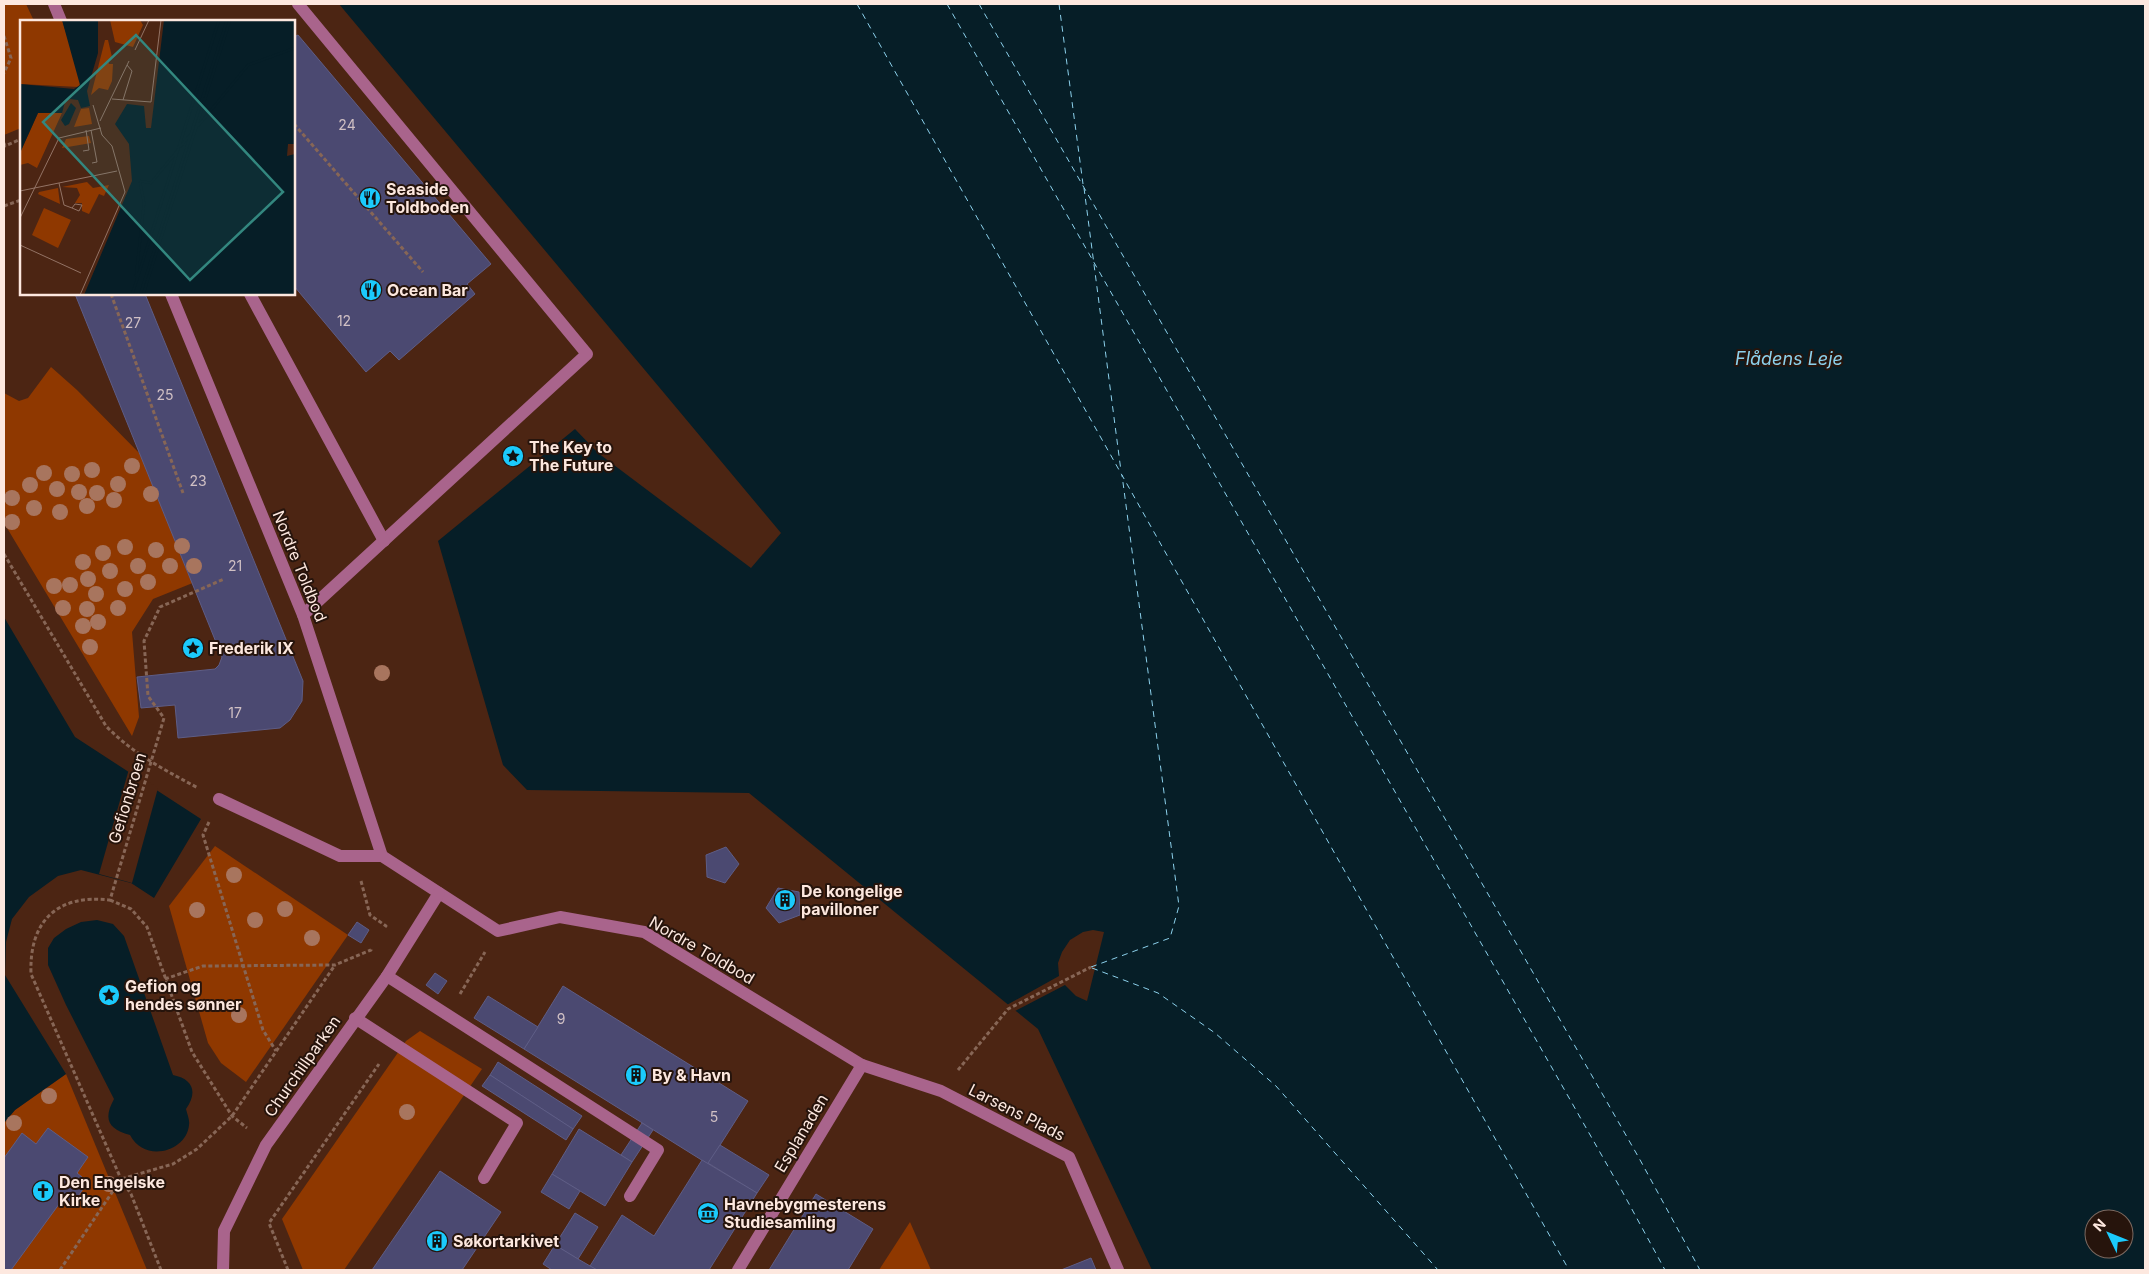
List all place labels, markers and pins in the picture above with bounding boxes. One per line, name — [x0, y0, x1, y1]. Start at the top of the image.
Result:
place label: Seaside Toldboden — [386, 179, 469, 217]
restaurant icon: Seaside Toldboden — [358, 186, 382, 210]
restaurant icon: Ocean Bar — [359, 278, 383, 302]
place label: Ocean Bar — [387, 280, 468, 300]
place label: The Key to The Future — [529, 437, 613, 475]
place icon: The Key to The Future — [501, 444, 525, 468]
place icon: Frederik IX — [181, 636, 205, 660]
place label: Frederik IX — [209, 638, 294, 658]
place label: De kongelige pavilloner — [801, 881, 903, 919]
building icon: De kongelige pavilloner — [773, 888, 797, 912]
place label: Gefion og hendes sønner — [125, 976, 242, 1014]
place icon: Gefion og hendes sønner — [97, 983, 121, 1007]
building icon: By & Havn — [624, 1063, 648, 1087]
place label: By & Havn — [652, 1065, 731, 1085]
place label: Den Engelske Kirke — [59, 1172, 165, 1210]
church icon: Den Engelske Kirke — [31, 1179, 55, 1203]
place label: Havnebygmesterens Studiesamling — [724, 1194, 886, 1232]
museum icon: Havnebygmesterens Studiesamling — [696, 1201, 720, 1225]
building icon: Søkortarkivet — [425, 1229, 449, 1253]
place label: Søkortarkivet — [453, 1231, 559, 1251]

